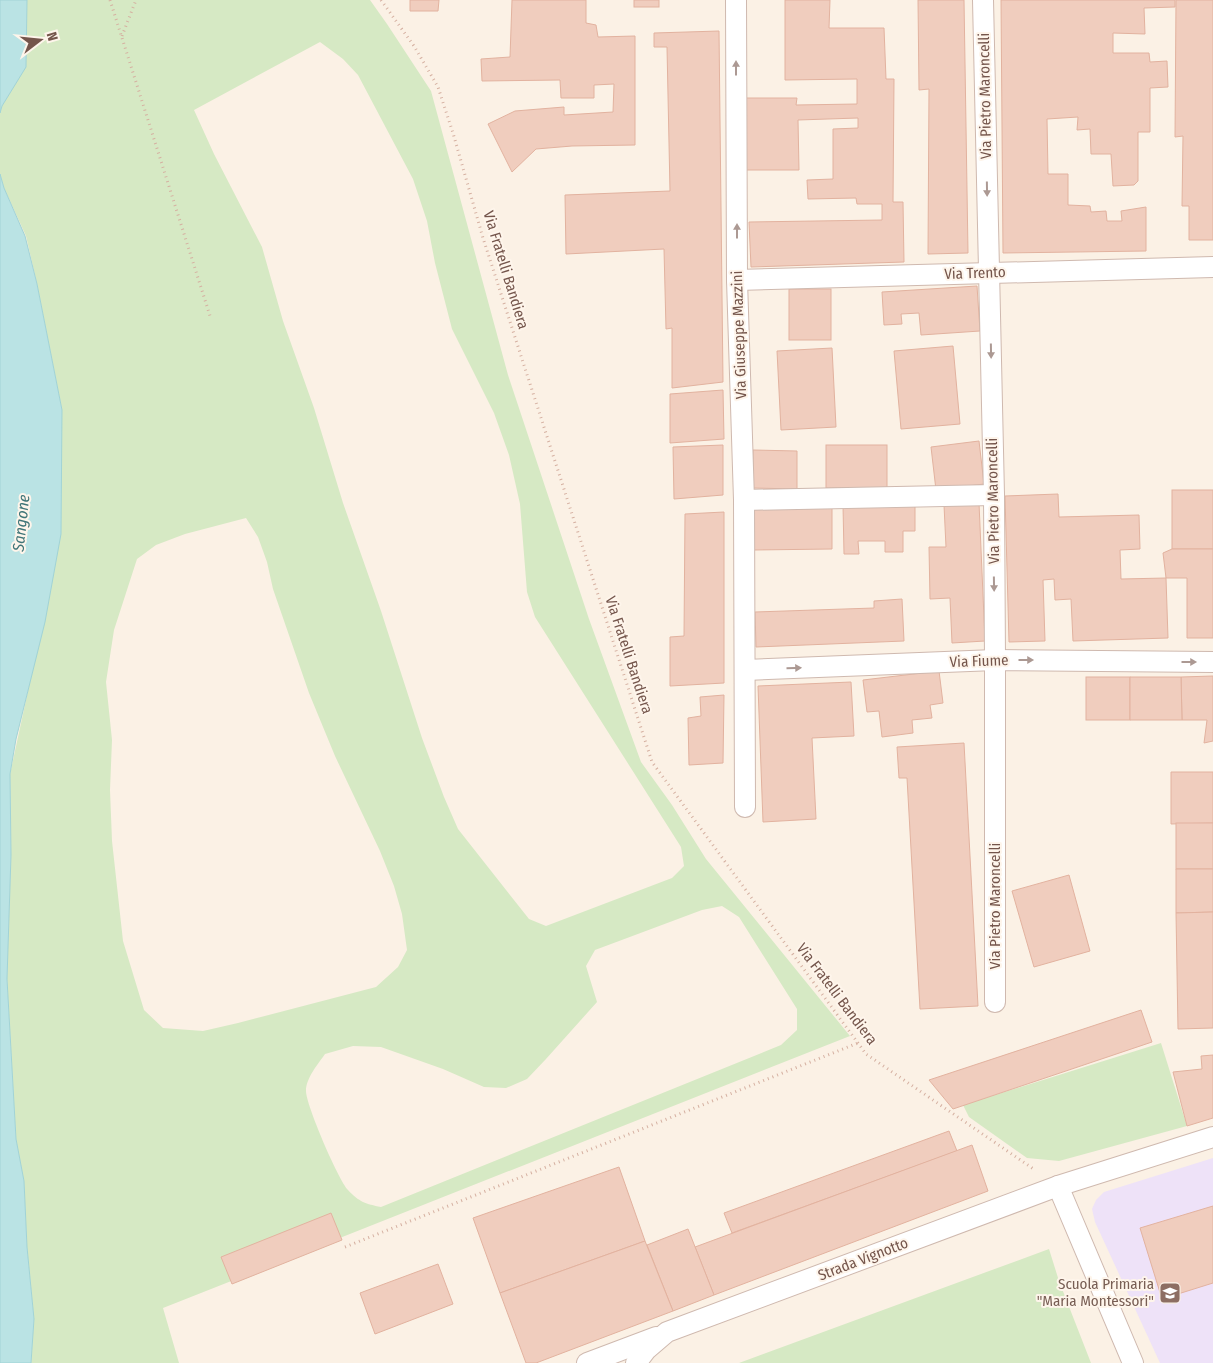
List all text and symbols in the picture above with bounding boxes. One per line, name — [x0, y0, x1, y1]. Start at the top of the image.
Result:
north arrow — [15, 15, 65, 65]
text: N — [43, 30, 61, 43]
street label: Via Pietro Maroncelli — [975, 33, 995, 159]
one-way arrow — [732, 60, 740, 76]
one-way arrow — [983, 181, 991, 197]
street label: Via Fratelli Bandiera — [479, 209, 533, 331]
one-way arrow — [733, 223, 741, 239]
street label: Via Trento — [944, 263, 1006, 283]
street label: Via Giuseppe Mazzini — [728, 270, 750, 400]
one-way arrow — [987, 343, 995, 359]
street label: Via Pietro Maroncelli — [983, 438, 1003, 564]
water label: Sangone — [8, 493, 33, 553]
one-way arrow — [990, 576, 998, 592]
street label: Via Fratelli Bandiera — [601, 594, 657, 716]
street label: Via Fiume — [949, 651, 1009, 671]
one-way arrow — [1018, 656, 1034, 664]
one-way arrow — [1181, 658, 1197, 666]
one-way arrow — [786, 664, 802, 672]
street label: Via Pietro Maroncelli — [986, 843, 1004, 969]
street label: Via Fratelli Bandiera — [793, 940, 881, 1048]
street label: Strada Vignotto — [815, 1234, 911, 1284]
place label: Scuola Primaria "Maria Montessori" — [1037, 1275, 1154, 1310]
school or university icon: Scuola Primaria "Maria Montessori" — [1158, 1281, 1182, 1305]

